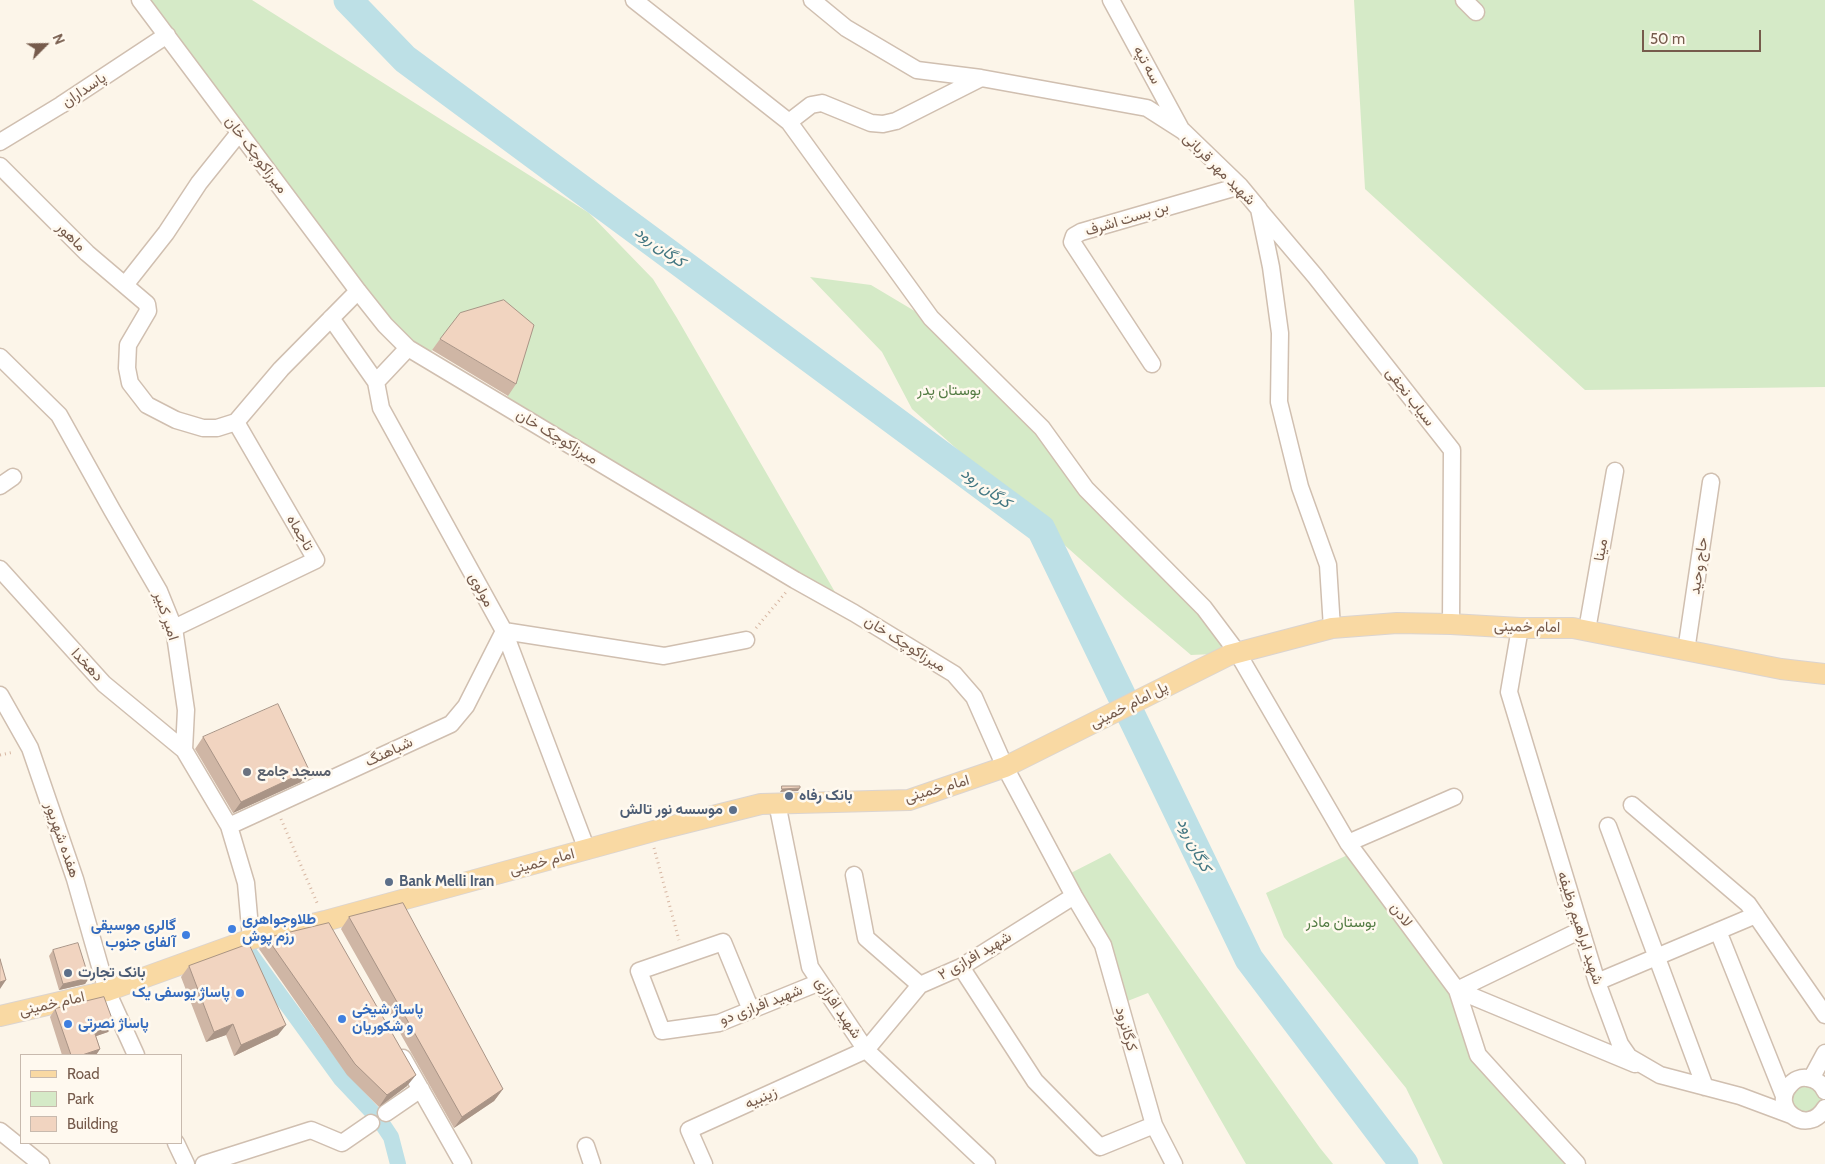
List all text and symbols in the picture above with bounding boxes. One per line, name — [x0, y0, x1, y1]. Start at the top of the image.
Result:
north arrow — [20, 20, 70, 70]
scale bar — [1645, 20, 1764, 52]
text: 50 m — [1650, 30, 1685, 48]
text: N — [49, 31, 69, 47]
street label: سه تپه — [1129, 43, 1165, 87]
street label: پاسداران — [58, 69, 110, 111]
street label: میرزاکوچک خان — [221, 113, 291, 197]
street label: شهید مهر قربانی — [1179, 129, 1259, 209]
street label: بن بست اشرف — [1083, 198, 1171, 240]
street label: ماهور — [53, 219, 89, 255]
water label: کرگان رود — [631, 222, 689, 272]
street label: سیاب نجفی — [1382, 364, 1438, 430]
park label: بوستان پدر — [917, 382, 981, 400]
street label: میرزاکوچک خان — [513, 406, 601, 468]
water label: کرگان رود — [957, 463, 1015, 513]
street label: تاجماه — [283, 512, 317, 554]
street label: حاج وحید — [1686, 536, 1712, 596]
street label: مینا — [1590, 537, 1612, 563]
street label: مولوی — [464, 570, 498, 610]
street label: امیر کبیر — [150, 589, 182, 643]
street label: میرزاکوچک خان — [861, 612, 949, 676]
street label: امام خمینی — [1494, 617, 1560, 637]
street label: دهخدا — [67, 644, 107, 686]
street label: پل امام خمینی — [1087, 678, 1171, 732]
street label: شباهنگ — [362, 733, 416, 771]
place label: مسجد جامع — [257, 763, 331, 781]
marker: مسجد جامع — [241, 766, 253, 778]
street label: امام خمینی — [903, 771, 971, 807]
place label: بانک رفاه — [799, 787, 853, 805]
marker: بانک رفاه — [783, 790, 795, 802]
street label: هفده شهریور — [41, 800, 83, 880]
place label: موسسه نور تالش — [620, 801, 723, 819]
marker: موسسه نور تالش — [727, 804, 739, 816]
water label: کرگان رود — [1173, 815, 1215, 875]
street label: امام خمینی — [508, 845, 576, 879]
street label: شهید ابراهیم وظیفه — [1553, 869, 1607, 987]
place label: Bank Melli Iran — [399, 873, 494, 891]
marker: Bank Melli Iran — [383, 876, 395, 888]
street label: لادن — [1386, 899, 1416, 931]
place label: طلاوجواهری رزم پوش — [242, 911, 316, 946]
park label: بوستان مادر — [1306, 914, 1376, 932]
place label: گالری موسیقی آلفای جنوب — [91, 917, 176, 952]
marker: طلاوجواهری رزم پوش — [226, 923, 238, 935]
street label: شهید افرازی ۲ — [935, 928, 1015, 984]
marker: گالری موسیقی آلفای جنوب — [180, 929, 192, 941]
place label: بانک تجارت — [78, 964, 146, 982]
marker: بانک تجارت — [62, 967, 74, 979]
street label: شهید افرازی — [811, 974, 865, 1042]
street label: شهید افرازی دو — [717, 981, 805, 1029]
place label: پاساژ یوسفی یک — [132, 984, 230, 1002]
marker: پاساژ یوسفی یک — [234, 987, 246, 999]
street label: امام خمینی — [18, 988, 86, 1020]
place label: پاساژ شیخی و شکوریان — [352, 1001, 423, 1036]
street label: کرگانرود — [1111, 1005, 1141, 1053]
marker: پاساژ شیخی و شکوریان — [336, 1013, 348, 1025]
place label: پاساژ نصرتی — [78, 1015, 149, 1033]
marker: پاساژ نصرتی — [62, 1018, 74, 1030]
legend — [20, 1054, 182, 1144]
text: Road — [67, 1065, 100, 1083]
street label: زینبیه — [742, 1083, 780, 1113]
text: Park — [67, 1090, 94, 1108]
text: Building — [67, 1115, 118, 1133]

